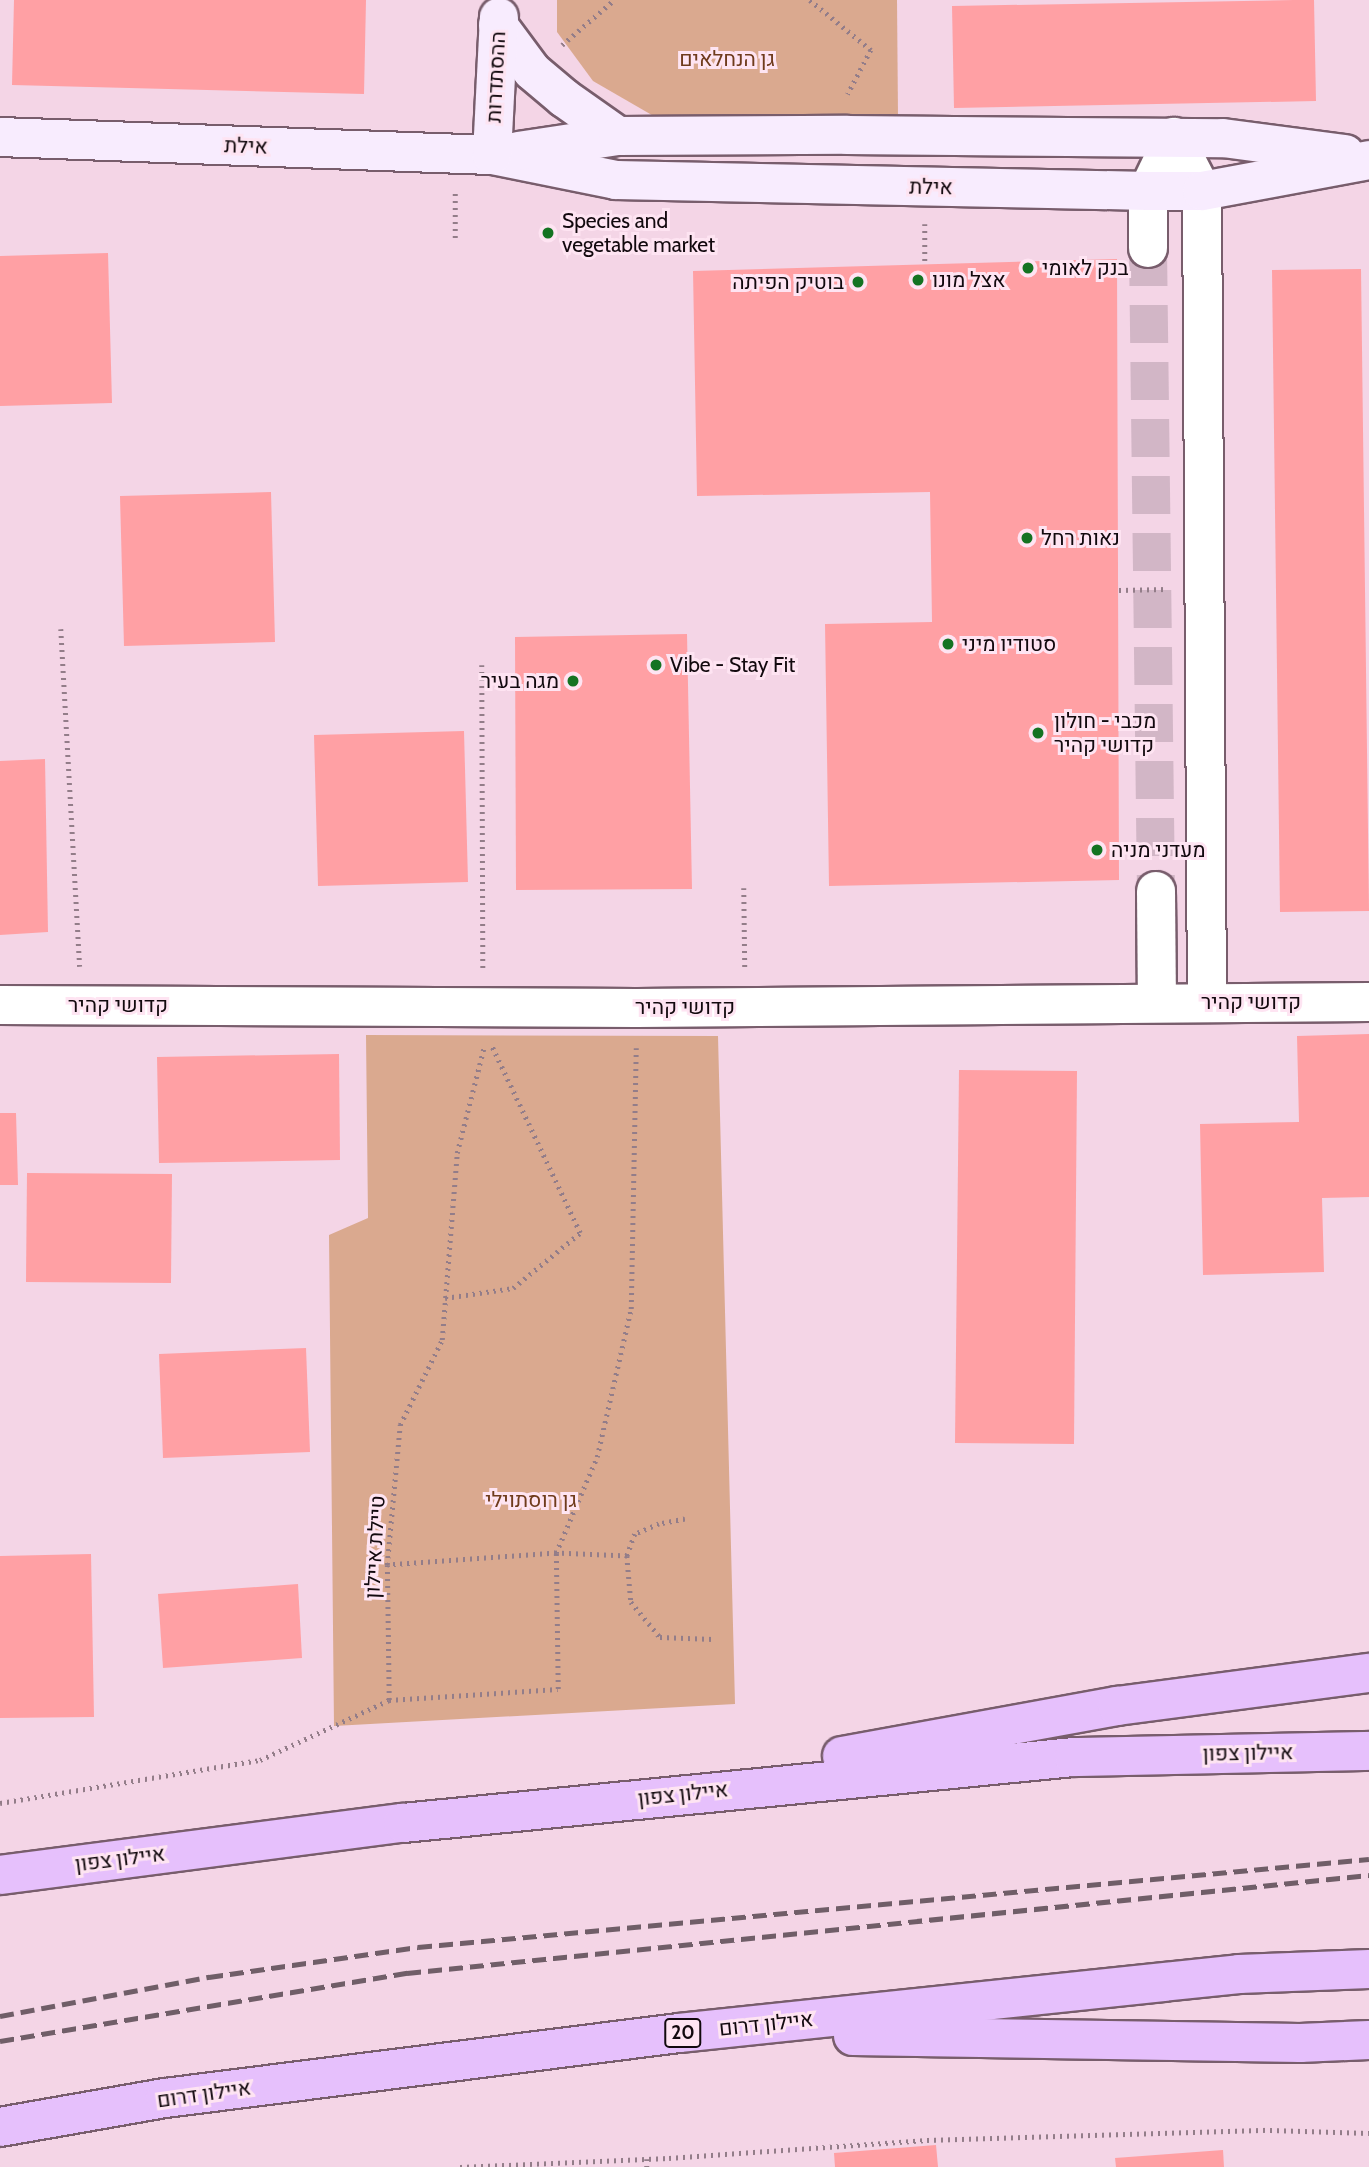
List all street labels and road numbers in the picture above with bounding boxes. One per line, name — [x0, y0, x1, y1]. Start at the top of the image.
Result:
street label: ההסתדרות — [481, 31, 511, 123]
street label: אילת — [224, 133, 268, 159]
street label: אילת — [909, 174, 953, 200]
street label: קדושי קהיר — [1201, 989, 1301, 1015]
street label: קדושי קהיר — [68, 992, 168, 1018]
street label: קדושי קהיר — [635, 994, 735, 1020]
street label: טיילת איילון — [360, 1495, 390, 1599]
street label: איילון צפון — [1202, 1740, 1294, 1766]
street label: איילון צפון — [637, 1777, 729, 1811]
street label: איילון צפון — [73, 1841, 167, 1877]
street label: איילון דרום — [718, 2007, 814, 2041]
road number: 20 — [664, 2018, 702, 2048]
street label: איילון דרום — [155, 2075, 253, 2113]

